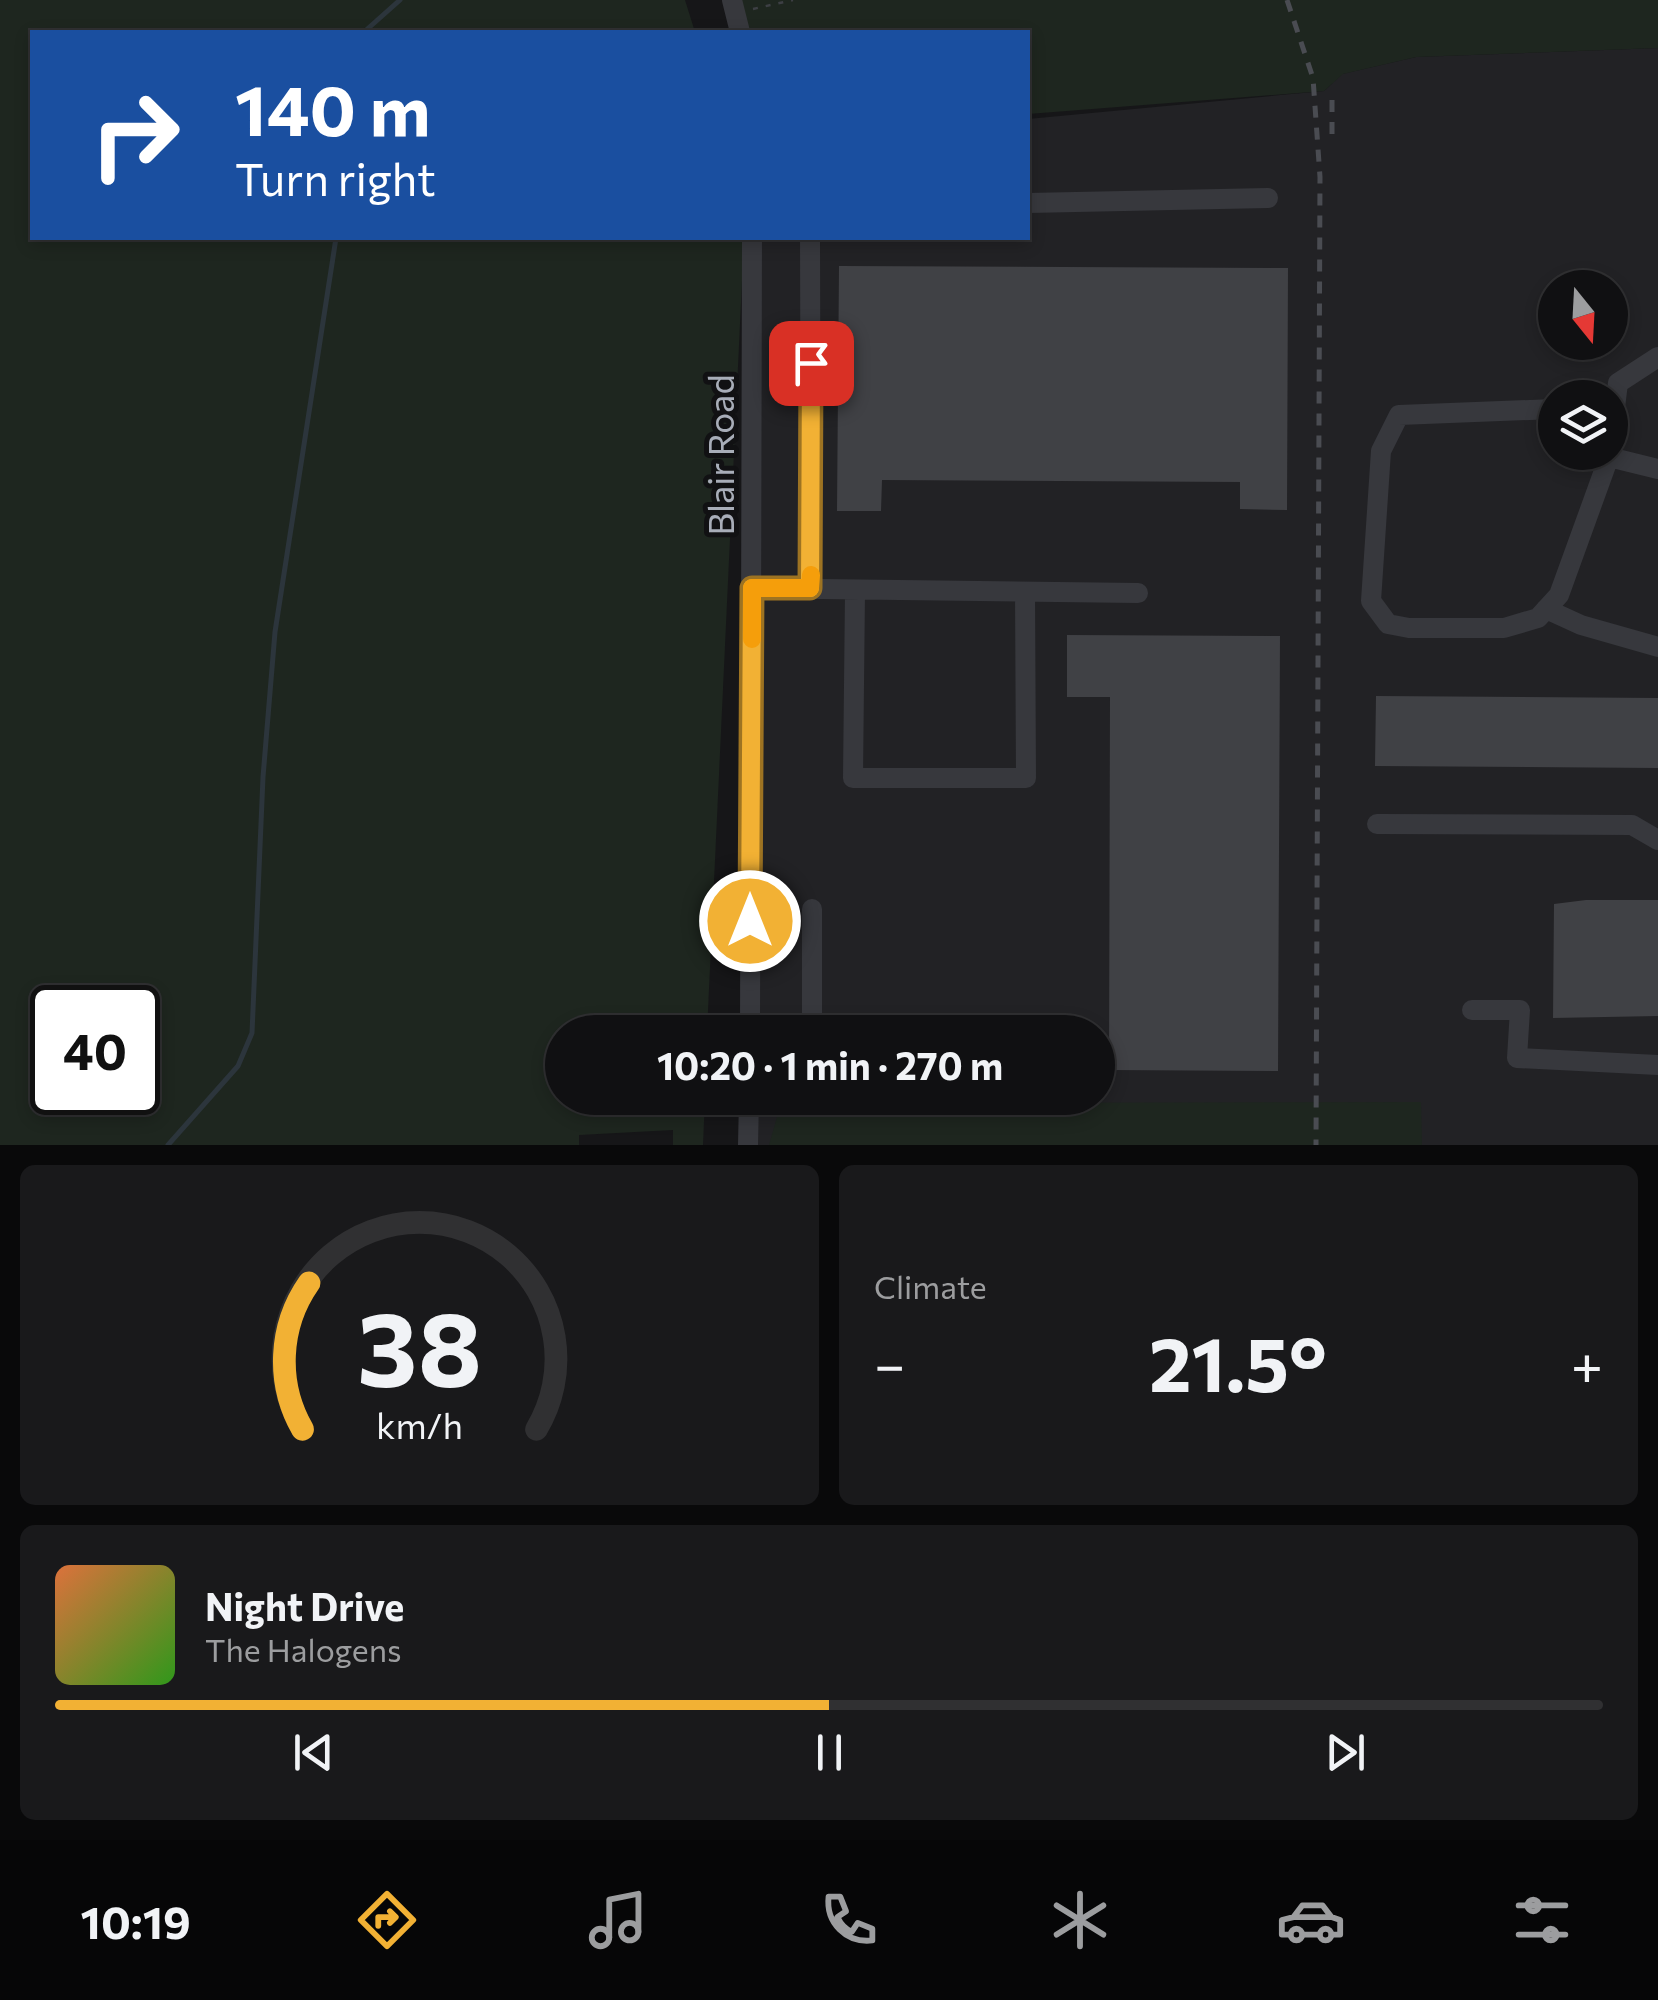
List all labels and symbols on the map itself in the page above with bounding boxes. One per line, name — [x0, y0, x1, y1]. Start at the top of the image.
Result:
north arrow — [1538, 270, 1628, 360]
pin — [769, 321, 854, 406]
street label: Blair Road — [698, 374, 741, 536]
position arrow — [698, 869, 802, 973]
speed limit sign: 40 — [30, 985, 160, 1115]

